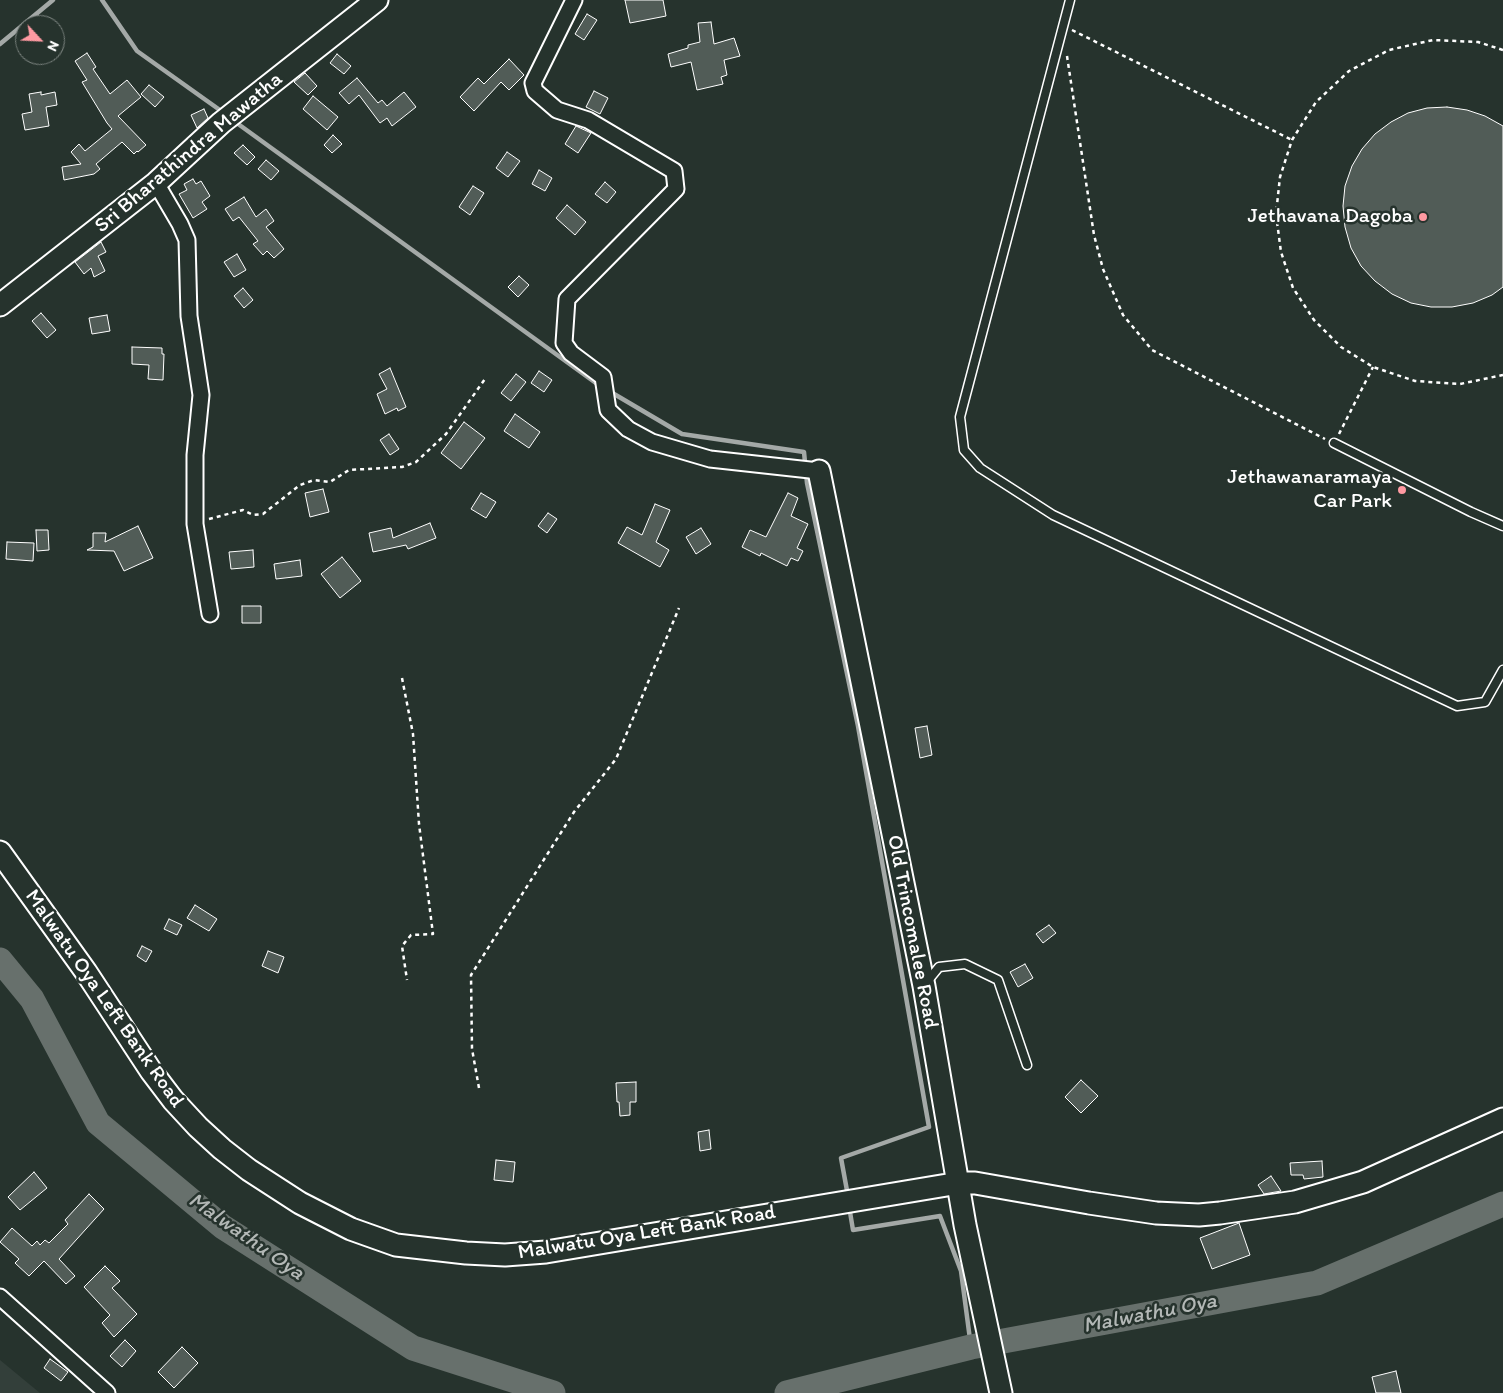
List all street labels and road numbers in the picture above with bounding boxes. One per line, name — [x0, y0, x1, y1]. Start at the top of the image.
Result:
street label: Sri Bharathindra Mawatha — [90, 67, 288, 239]
street label: Old Trincomalee Road — [881, 833, 943, 1031]
street label: Malwatu Oya Left Bank Road — [19, 885, 189, 1113]
street label: Malwatu Oya Left Bank Road — [516, 1200, 778, 1266]

